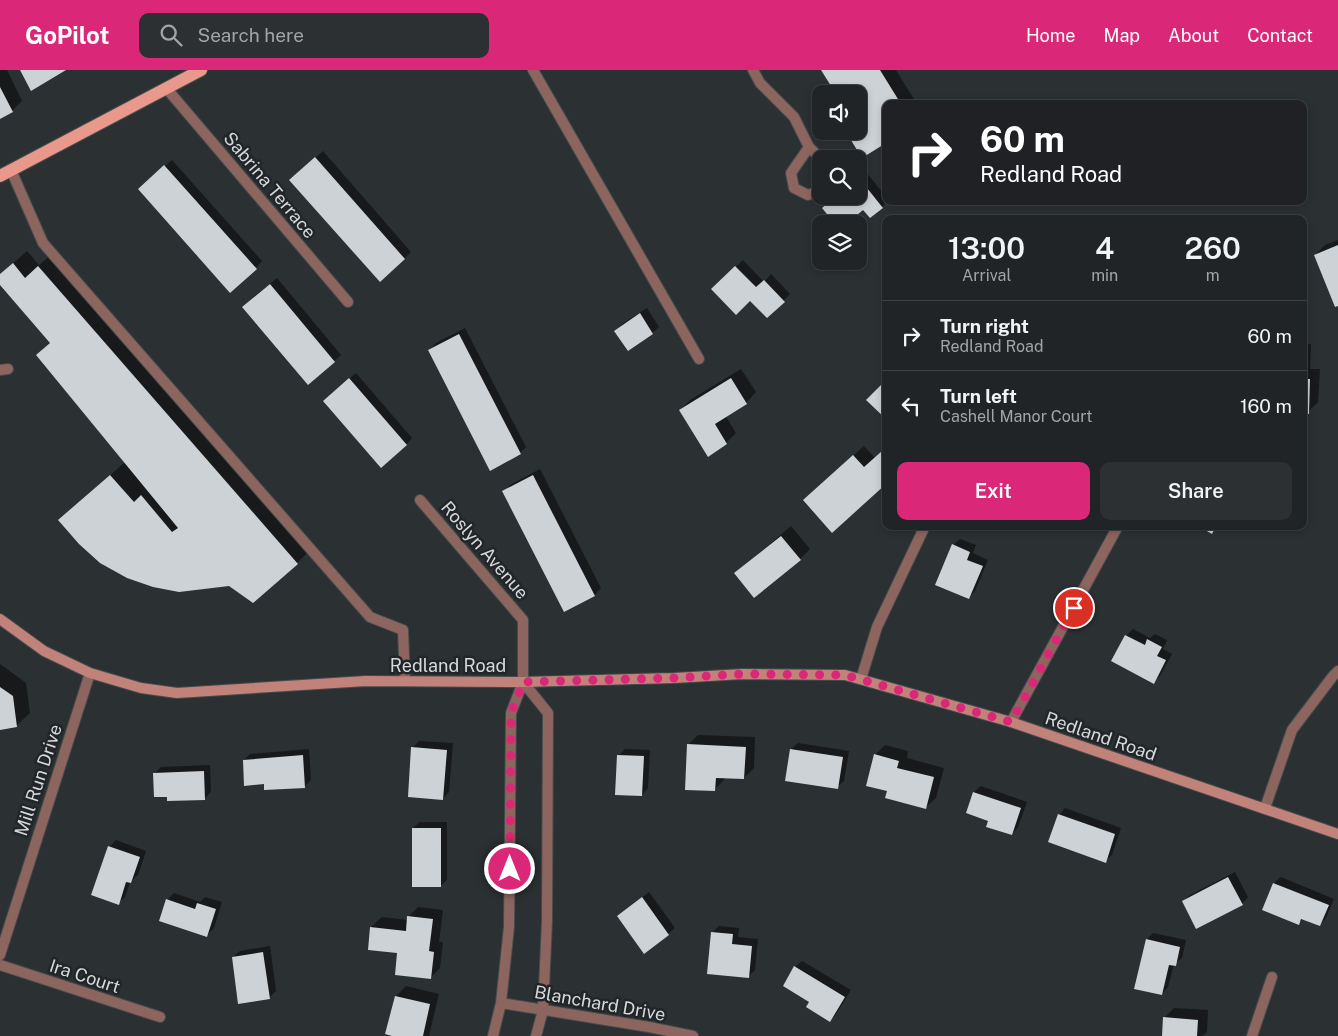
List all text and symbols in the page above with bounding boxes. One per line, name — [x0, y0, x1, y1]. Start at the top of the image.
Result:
search box — [139, 13, 489, 58]
text: GoPilot — [25, 21, 109, 49]
icon: search — [157, 21, 185, 49]
text: Search here — [197, 24, 304, 46]
text: Home — [1026, 25, 1076, 46]
text: Map — [1104, 25, 1140, 46]
text: About — [1168, 25, 1219, 46]
text: Contact — [1247, 25, 1313, 46]
map controls — [812, 85, 867, 270]
button: sound — [812, 85, 867, 140]
text: 60 m — [980, 119, 1065, 160]
icon: right — [897, 120, 962, 185]
street label: Sabrina Terrace — [219, 128, 321, 242]
button: search — [812, 150, 867, 205]
text: Redland Road — [980, 161, 1122, 187]
button: layers — [812, 215, 867, 270]
text: 13:00 — [948, 230, 1025, 266]
text: 4 — [1095, 230, 1114, 266]
text: 260 — [1184, 230, 1241, 266]
text: Arrival — [962, 266, 1011, 285]
text: min — [1091, 266, 1118, 285]
text: m — [1206, 266, 1220, 285]
text: Turn right — [940, 315, 1029, 337]
icon: right — [897, 322, 925, 350]
text: 60 m — [1248, 325, 1292, 347]
text: Redland Road — [940, 337, 1043, 356]
text: Turn left — [940, 385, 1017, 407]
icon: left — [897, 392, 925, 420]
text: 160 m — [1240, 395, 1292, 417]
text: Cashell Manor Court — [940, 407, 1092, 426]
button: Exit — [897, 462, 1090, 520]
button: Share — [1100, 462, 1292, 520]
street label: Roslyn Avenue — [437, 497, 533, 603]
pin — [1053, 587, 1095, 629]
icon: arrive — [1060, 594, 1088, 622]
street label: Redland Road — [390, 655, 506, 676]
street label: Redland Road — [1043, 707, 1159, 765]
street label: Mill Run Drive — [10, 722, 66, 838]
position arrow — [483, 842, 535, 894]
street label: Ira Court — [47, 955, 123, 997]
street label: Blanchard Drive — [533, 981, 667, 1025]

